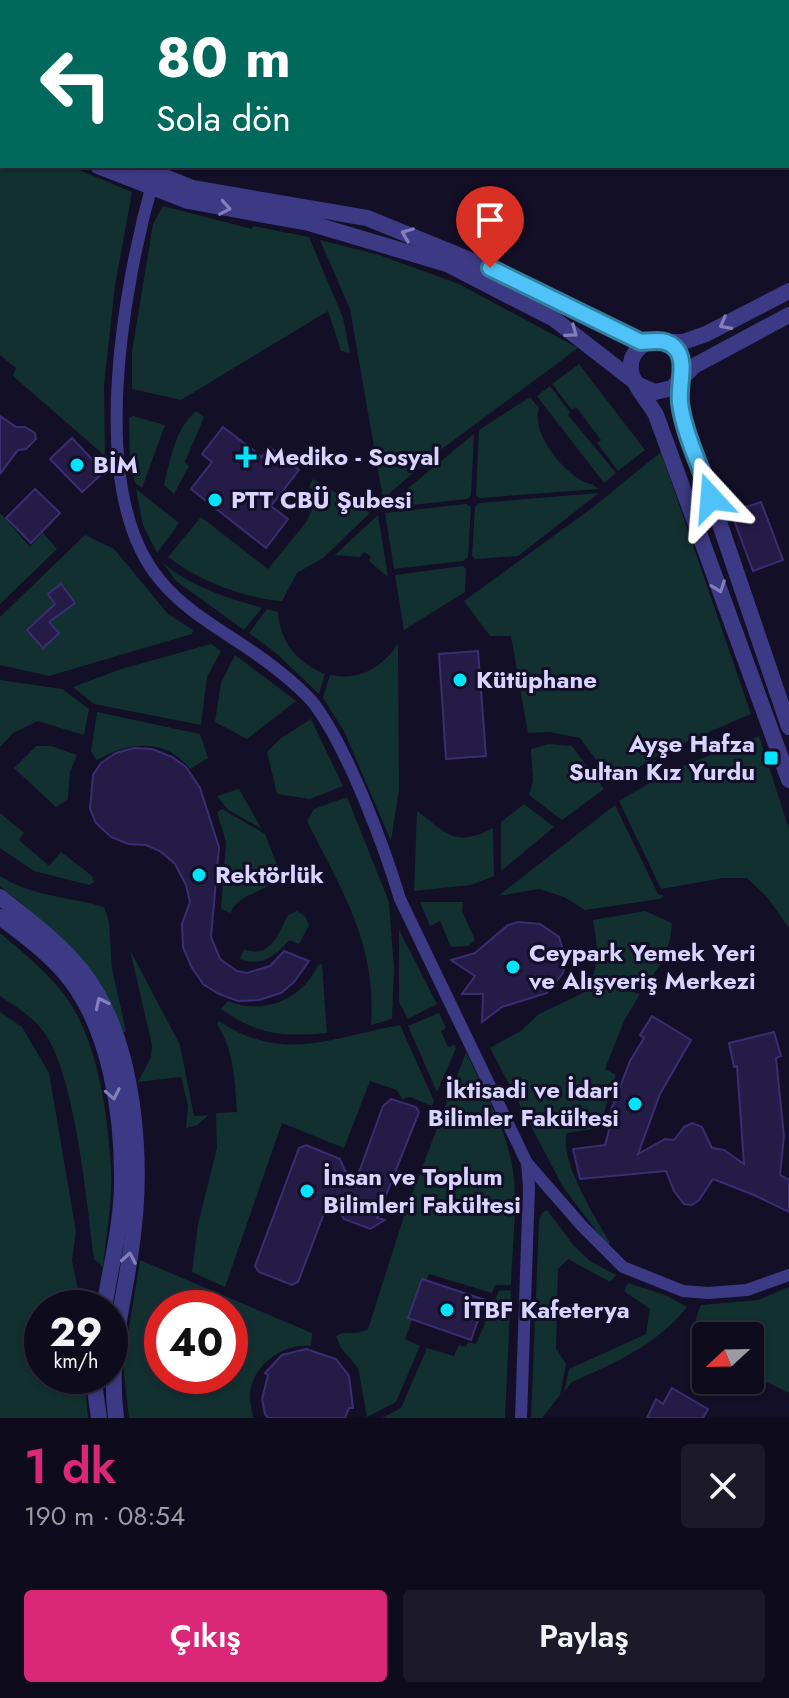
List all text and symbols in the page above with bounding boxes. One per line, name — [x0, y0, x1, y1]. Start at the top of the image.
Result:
text: 80 m — [156, 17, 291, 98]
icon: left — [24, 32, 128, 136]
text: Sola dön — [156, 92, 291, 144]
pin — [456, 186, 524, 268]
one-way arrow — [218, 198, 231, 215]
icon: arrive — [468, 198, 512, 242]
one-way arrow — [401, 227, 415, 243]
one-way arrow — [719, 315, 734, 330]
one-way arrow — [563, 322, 578, 337]
place label: Mediko - Sosyal — [264, 439, 440, 474]
marker: Mediko - Sosyal — [235, 446, 257, 468]
place label: BİM — [93, 447, 138, 482]
marker: BİM — [68, 456, 86, 474]
position arrow — [669, 456, 753, 540]
place label: PTT CBÜ Şubesi — [231, 482, 412, 517]
marker: PTT CBÜ Şubesi — [206, 491, 224, 509]
one-way arrow — [709, 579, 726, 593]
place label: Kütüphane — [476, 662, 597, 697]
marker: Kütüphane — [451, 671, 469, 689]
place label: Ayşe Hafza Sultan Kız Yurdu — [569, 726, 755, 789]
marker: Ayşe Hafza Sultan Kız Yurdu — [762, 749, 780, 767]
place label: Rektörlük — [215, 857, 324, 892]
marker: Rektörlük — [190, 866, 208, 884]
place label: Ceypark Yemek Yeri ve Alışveriş Merkezi — [528, 935, 756, 998]
marker: Ceypark Yemek Yeri ve Alışveriş Merkezi — [504, 958, 522, 976]
one-way arrow — [95, 997, 111, 1012]
place label: İktisadi ve İdari Bilimler Fakültesi — [428, 1072, 619, 1135]
one-way arrow — [104, 1087, 121, 1101]
marker: İktisadi ve İdari Bilimler Fakültesi — [626, 1095, 644, 1113]
place label: İnsan ve Toplum Bilimleri Fakültesi — [323, 1159, 521, 1222]
marker: İnsan ve Toplum Bilimleri Fakültesi — [298, 1182, 316, 1200]
one-way arrow — [120, 1251, 137, 1265]
speed limit sign: 40 — [144, 1290, 248, 1394]
place label: İTBF Kafeterya — [463, 1292, 630, 1327]
marker: İTBF Kafeterya — [438, 1301, 456, 1319]
text: 29 — [50, 1303, 103, 1361]
north arrow — [692, 1322, 764, 1394]
map controls — [692, 1322, 764, 1394]
text: km/h — [53, 1347, 99, 1376]
text: 1 dk — [24, 1432, 117, 1501]
button: close — [681, 1444, 765, 1528]
text: 190 m · 08:54 — [24, 1497, 185, 1535]
button: Çıkış — [24, 1590, 387, 1682]
button: Paylaş — [403, 1590, 765, 1682]

